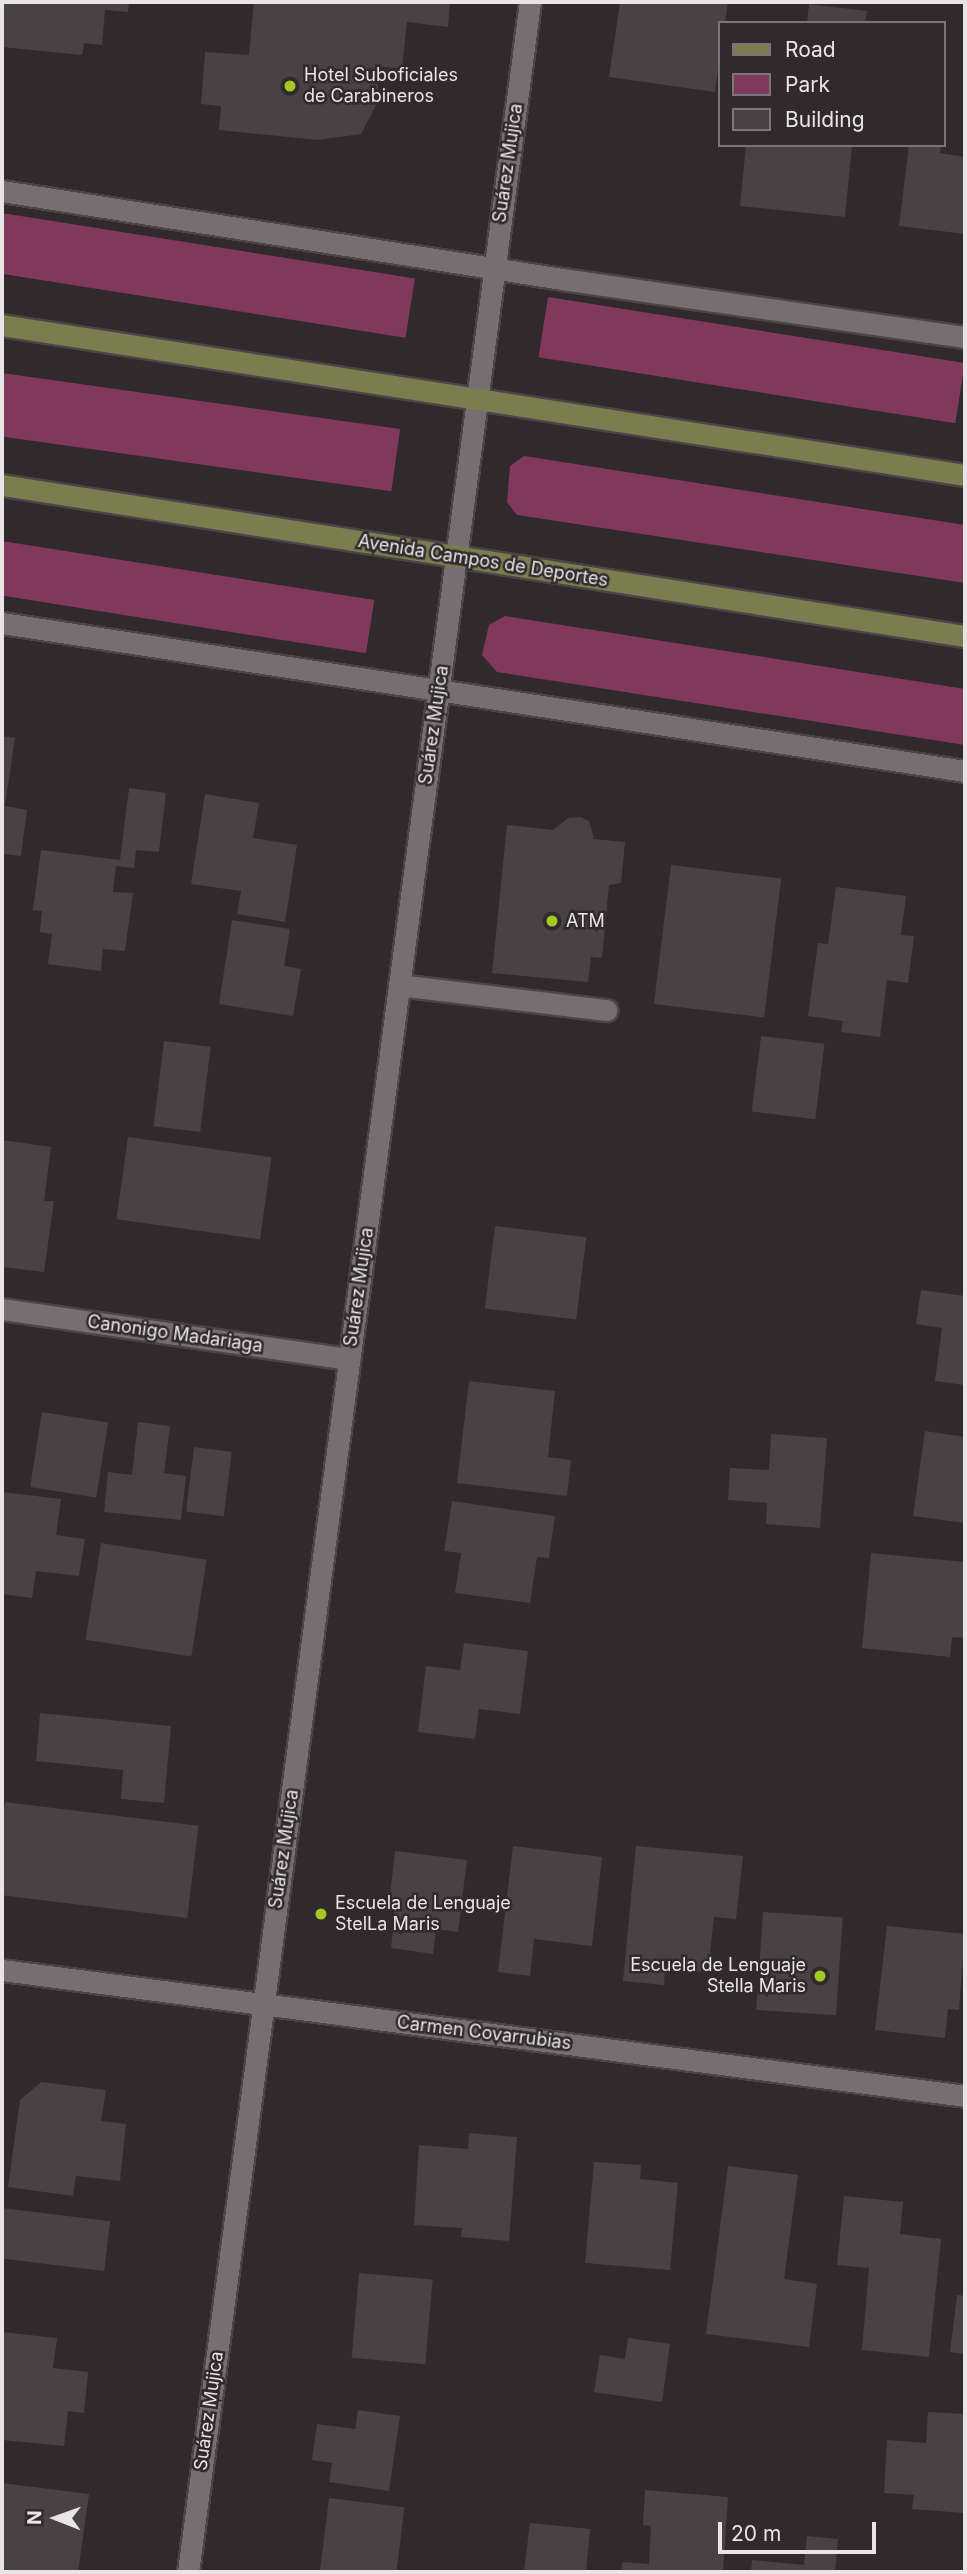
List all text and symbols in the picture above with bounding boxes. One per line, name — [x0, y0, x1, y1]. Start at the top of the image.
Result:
legend — [718, 21, 946, 147]
text: Road — [785, 37, 836, 62]
place label: Hotel Suboficiales de Carabineros — [304, 65, 458, 108]
text: Park — [785, 72, 830, 97]
marker: Hotel Suboficiales de Carabineros — [282, 78, 298, 94]
street label: Suárez Mujica — [489, 102, 527, 224]
text: Building — [785, 107, 865, 132]
street label: Avenida Campos de Deportes — [357, 531, 609, 591]
street label: Suárez Mujica — [415, 664, 453, 786]
place label: ATM — [566, 910, 605, 932]
marker: ATM — [544, 913, 560, 929]
street label: Suárez Mujica — [340, 1226, 378, 1348]
street label: Canonigo Madariaga — [86, 1311, 264, 1357]
street label: Suárez Mujica — [265, 1788, 303, 1910]
place label: Escuela de Lenguaje StelLa Maris — [335, 1893, 511, 1936]
marker: Escuela de Lenguaje StelLa Maris — [313, 1906, 329, 1922]
place label: Escuela de Lenguaje Stella Maris — [630, 1955, 806, 1997]
marker: Escuela de Lenguaje Stella Maris — [812, 1968, 828, 1984]
street label: Carmen Covarrubias — [396, 2012, 572, 2054]
street label: Suárez Mujica — [190, 2350, 228, 2472]
north arrow — [21, 2483, 91, 2553]
scale bar — [722, 2508, 880, 2552]
text: N — [23, 2510, 46, 2525]
text: 20 m — [731, 2521, 781, 2546]

